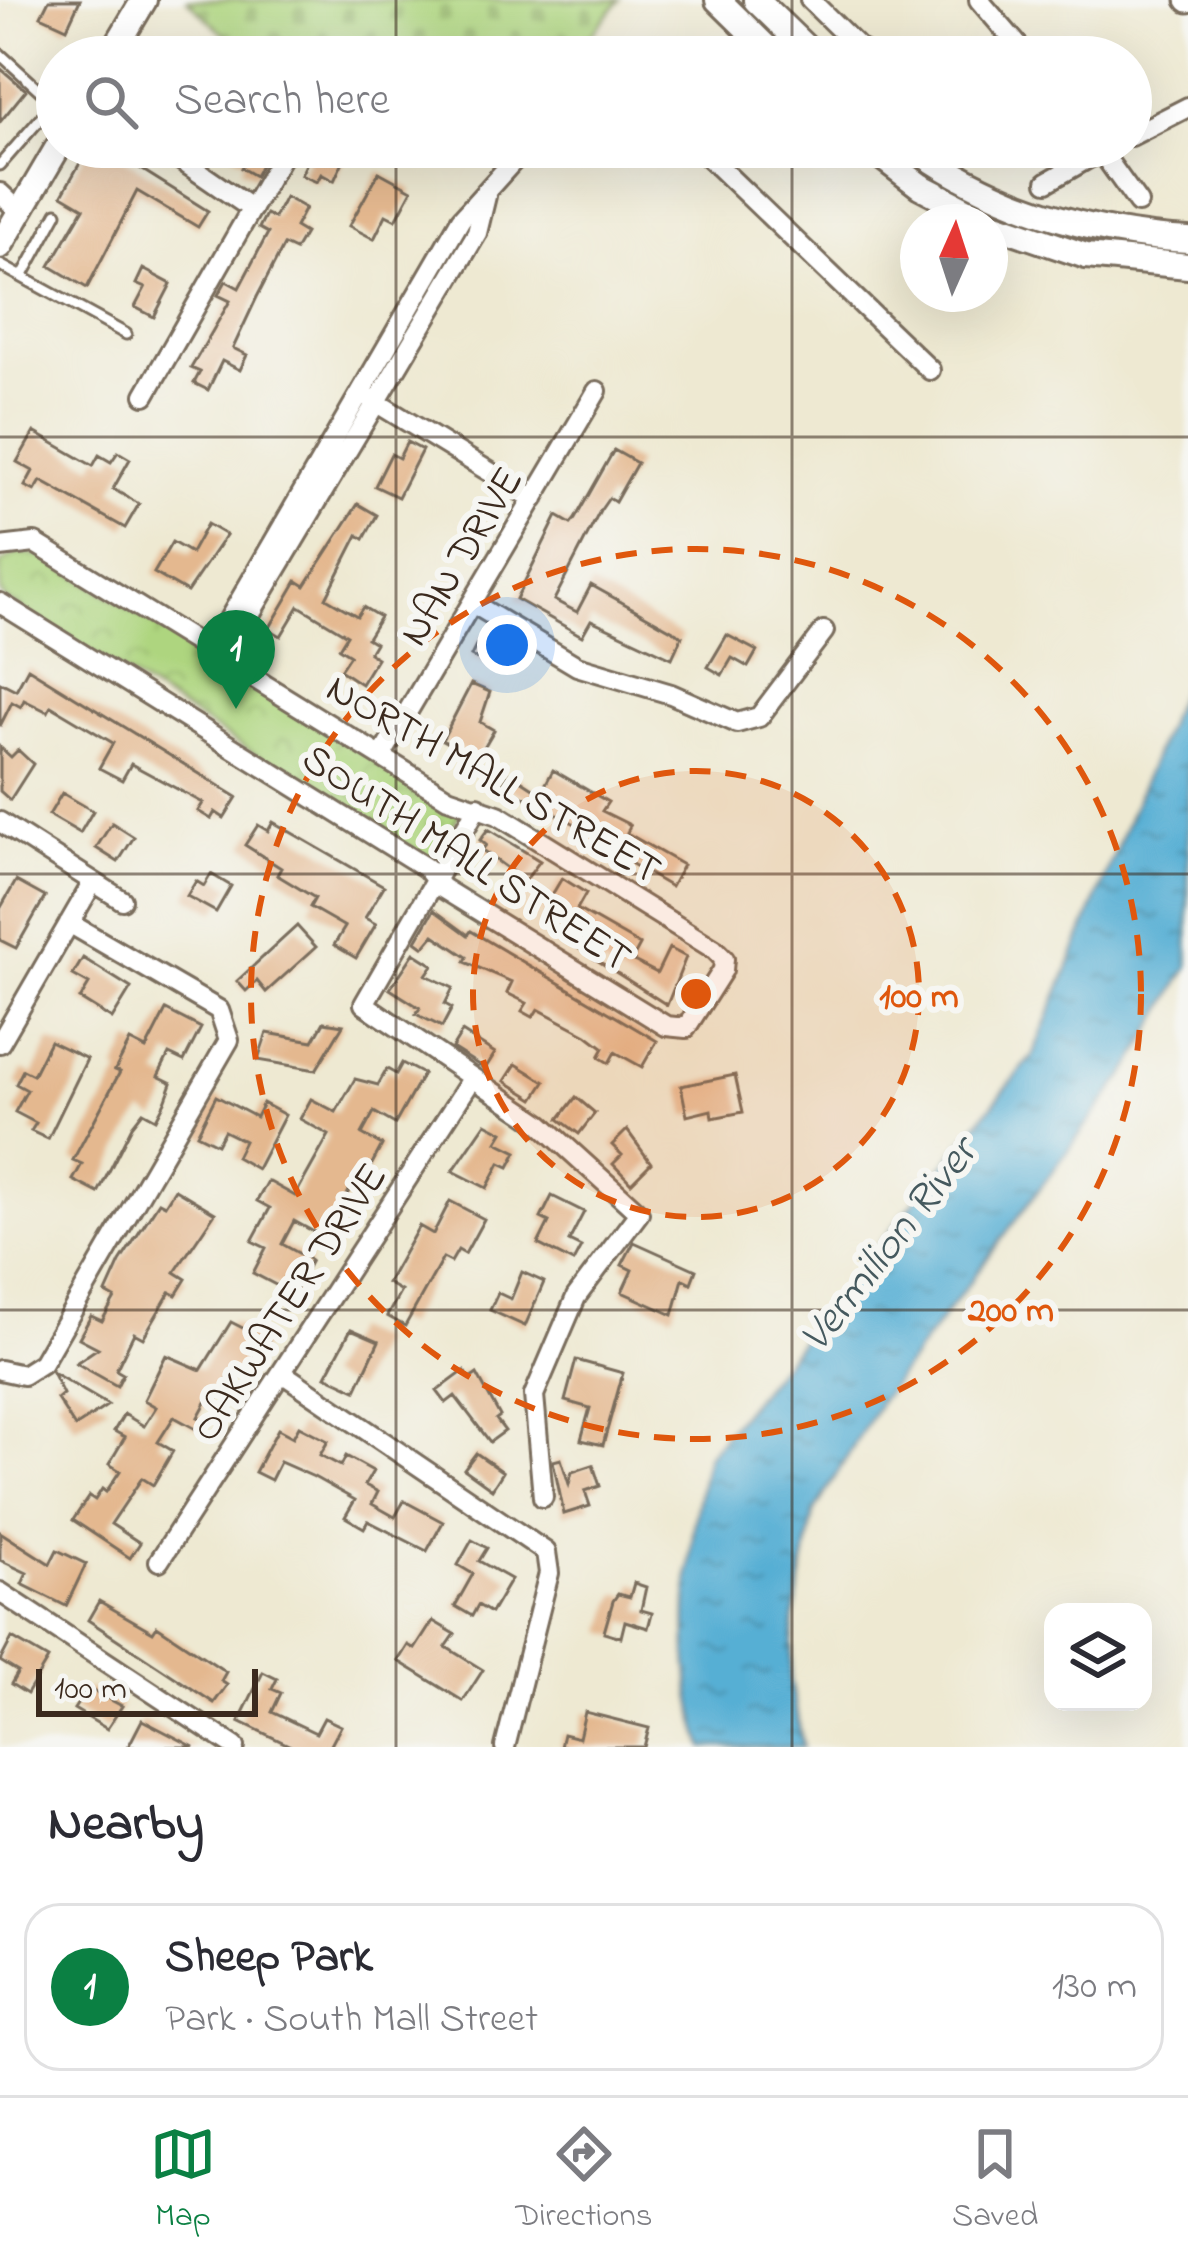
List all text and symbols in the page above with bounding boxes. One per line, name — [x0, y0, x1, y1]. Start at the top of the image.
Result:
search box — [36, 36, 1152, 168]
icon: search — [78, 69, 144, 135]
text: Search here — [174, 69, 390, 135]
north arrow — [900, 204, 1008, 312]
street label: NAN DRIVE — [385, 456, 540, 659]
pin: 1 — [197, 610, 275, 709]
your location — [477, 615, 537, 675]
street label: NORTH MALL STREET — [314, 660, 672, 902]
street label: SOUTH MALL STREET — [289, 730, 642, 989]
text: 100 m — [879, 972, 959, 1025]
centre of rings — [675, 973, 717, 1015]
water label: Vermilion River — [785, 1121, 998, 1367]
street label: OAKWATER DRIVE — [177, 1152, 404, 1455]
text: 200 m — [967, 1286, 1054, 1339]
map controls — [1044, 1603, 1152, 1711]
button: layers — [1044, 1603, 1152, 1711]
scale bar — [36, 1663, 258, 1716]
text: 100 m — [54, 1666, 127, 1714]
text: Nearby — [48, 1788, 204, 1863]
text: Sheep Park — [165, 1926, 373, 1992]
text: 1 — [84, 1959, 96, 2016]
text: 130 m — [1052, 1959, 1137, 2016]
text: Park · South Mall Street — [165, 1992, 538, 2049]
tab: Map — [150, 2121, 216, 2241]
tab: Directions — [515, 2121, 653, 2241]
tab: Saved — [952, 2121, 1038, 2241]

